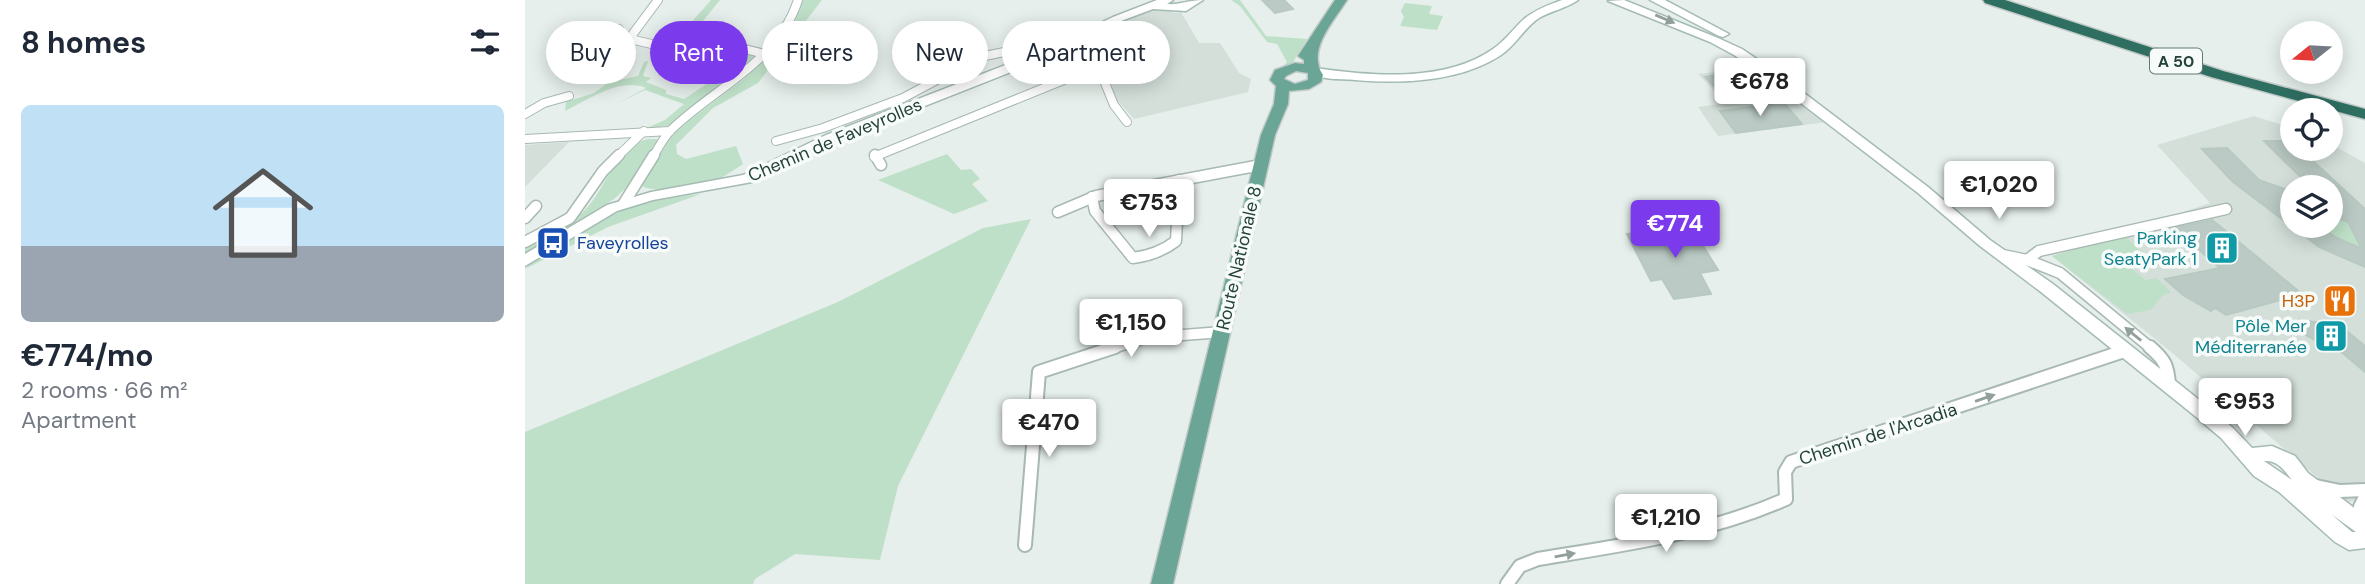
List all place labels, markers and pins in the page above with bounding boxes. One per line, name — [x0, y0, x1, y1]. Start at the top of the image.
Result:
pin: €678 — [1719, 58, 1801, 118]
pin: €1,020 — [1942, 162, 2056, 221]
pin: €753 — [1108, 180, 1190, 239]
pin: €774 — [1634, 201, 1716, 260]
bus stop icon: Faveyrolles — [534, 224, 572, 262]
place label: Parking SeatyPark 1 — [2104, 226, 2197, 271]
building icon: Parking SeatyPark 1 — [2203, 229, 2241, 267]
place label: Faveyrolles — [577, 231, 669, 255]
restaurant icon: H3P — [2321, 282, 2359, 320]
place label: H3P — [2282, 289, 2315, 313]
pin: €1,150 — [1074, 300, 1188, 359]
place label: Pôle Mer Méditerranée — [2195, 314, 2307, 359]
building icon: Pôle Mer Méditerranée — [2312, 317, 2350, 355]
pin: €953 — [2204, 378, 2286, 438]
pin: €470 — [1008, 400, 1090, 459]
pin: €1,210 — [1609, 494, 1723, 554]

